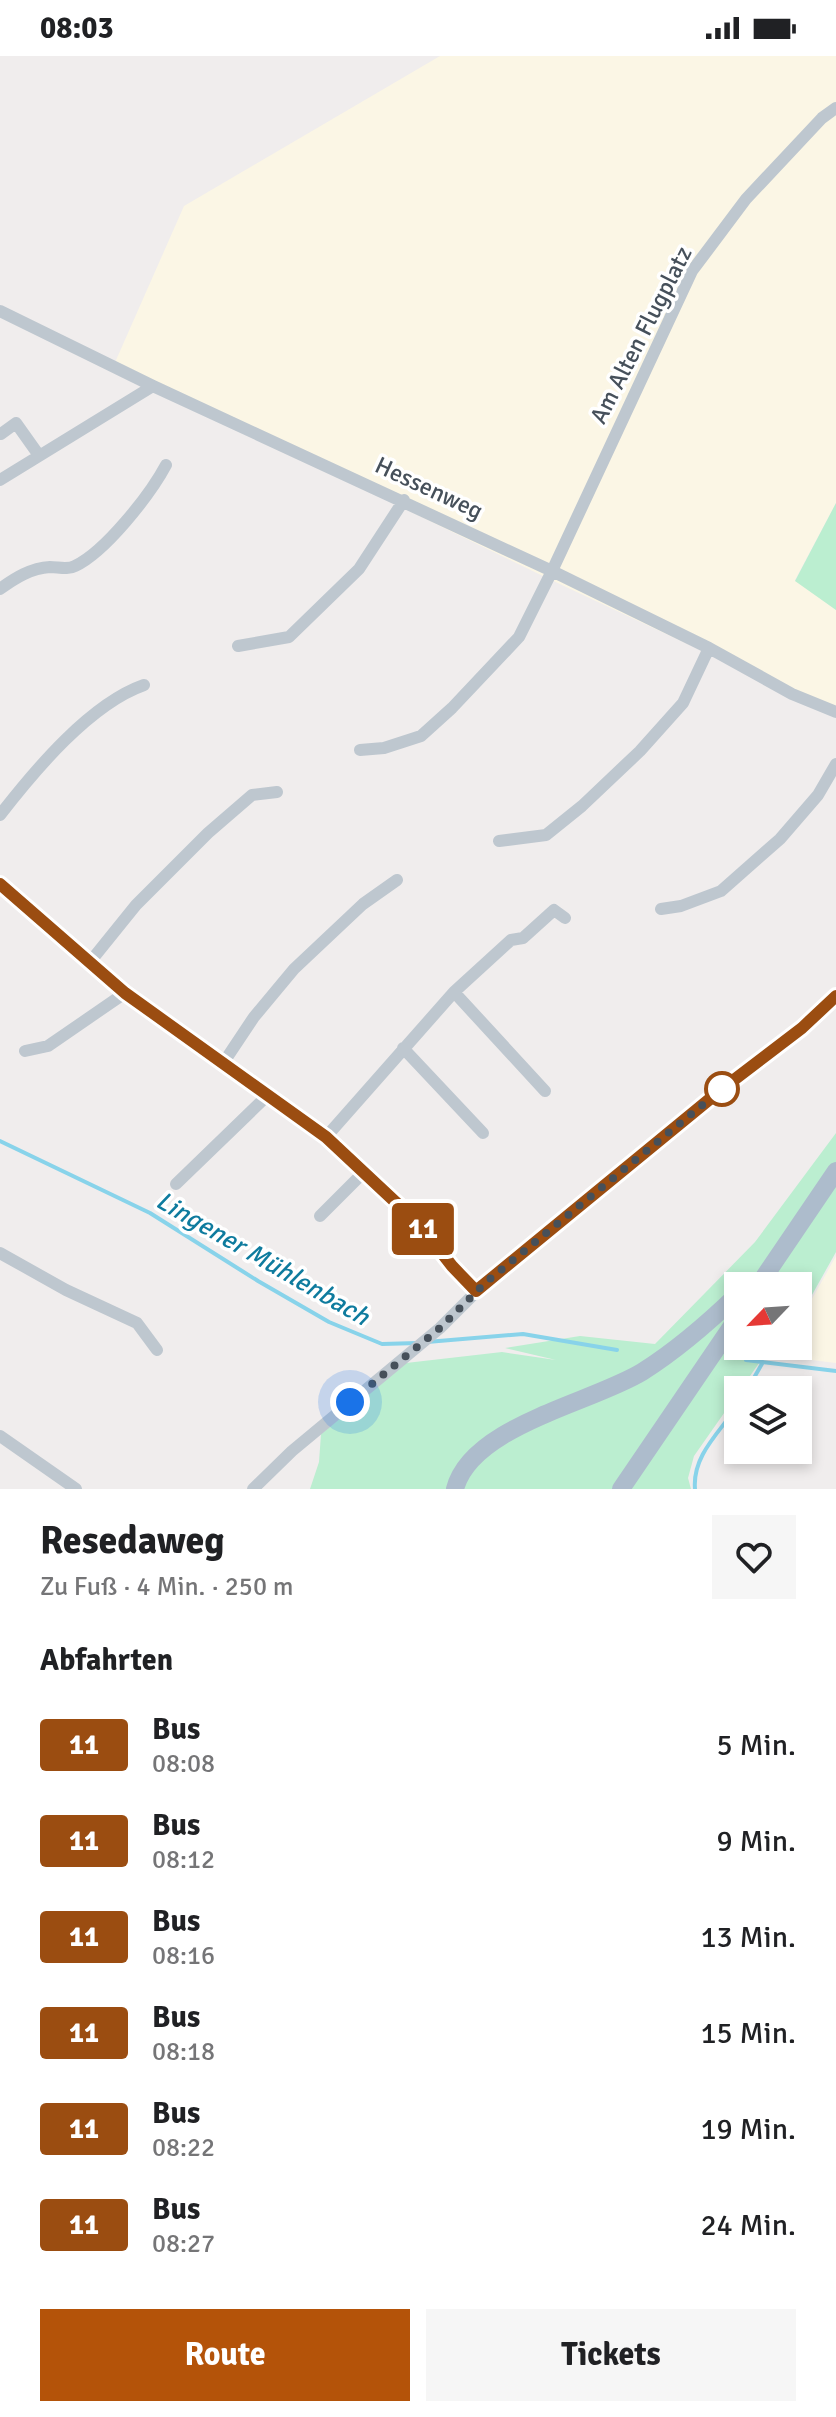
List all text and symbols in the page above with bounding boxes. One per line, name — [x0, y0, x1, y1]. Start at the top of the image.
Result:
text: 08:03 — [40, 10, 114, 47]
street label: Am Alten Flugplatz — [583, 241, 699, 429]
street label: Hessenweg — [370, 450, 488, 526]
unlabelled marker — [705, 1072, 739, 1106]
water label: Lingener Mühlenbach — [150, 1185, 375, 1333]
line badge: 11 — [387, 1203, 459, 1255]
text: 11 — [408, 1212, 438, 1246]
north arrow — [724, 1272, 812, 1360]
map controls — [724, 1272, 812, 1464]
button: layers — [724, 1376, 812, 1464]
your location — [330, 1382, 370, 1422]
button: heart — [712, 1515, 796, 1599]
text: Resedaweg — [40, 1517, 225, 1564]
text: Zu Fuß · 4 Min. · 250 m — [40, 1571, 293, 1603]
text: Abfahrten — [40, 1642, 173, 1679]
text: Bus — [152, 1711, 200, 1748]
text: 5 Min. — [717, 1727, 796, 1764]
text: 11 — [69, 1728, 99, 1762]
text: 08:08 — [152, 1748, 215, 1780]
text: Bus — [152, 1807, 200, 1844]
text: 9 Min. — [717, 1823, 796, 1860]
text: 11 — [69, 1824, 99, 1858]
text: 08:12 — [152, 1844, 215, 1876]
text: Bus — [152, 1903, 200, 1940]
text: 13 Min. — [700, 1919, 796, 1956]
text: 11 — [69, 1920, 99, 1954]
text: 08:16 — [152, 1940, 215, 1972]
text: Bus — [152, 1999, 200, 2036]
text: 15 Min. — [700, 2015, 796, 2052]
text: 11 — [69, 2016, 99, 2050]
text: 08:18 — [152, 2036, 215, 2068]
text: Bus — [152, 2095, 200, 2132]
text: 19 Min. — [700, 2111, 796, 2148]
text: 11 — [69, 2112, 99, 2146]
text: 08:22 — [152, 2132, 215, 2164]
text: Bus — [152, 2191, 200, 2228]
text: 24 Min. — [700, 2207, 796, 2244]
text: 11 — [69, 2208, 99, 2242]
text: 08:27 — [152, 2228, 215, 2260]
button: Route — [40, 2309, 410, 2401]
button: Tickets — [426, 2309, 796, 2401]

